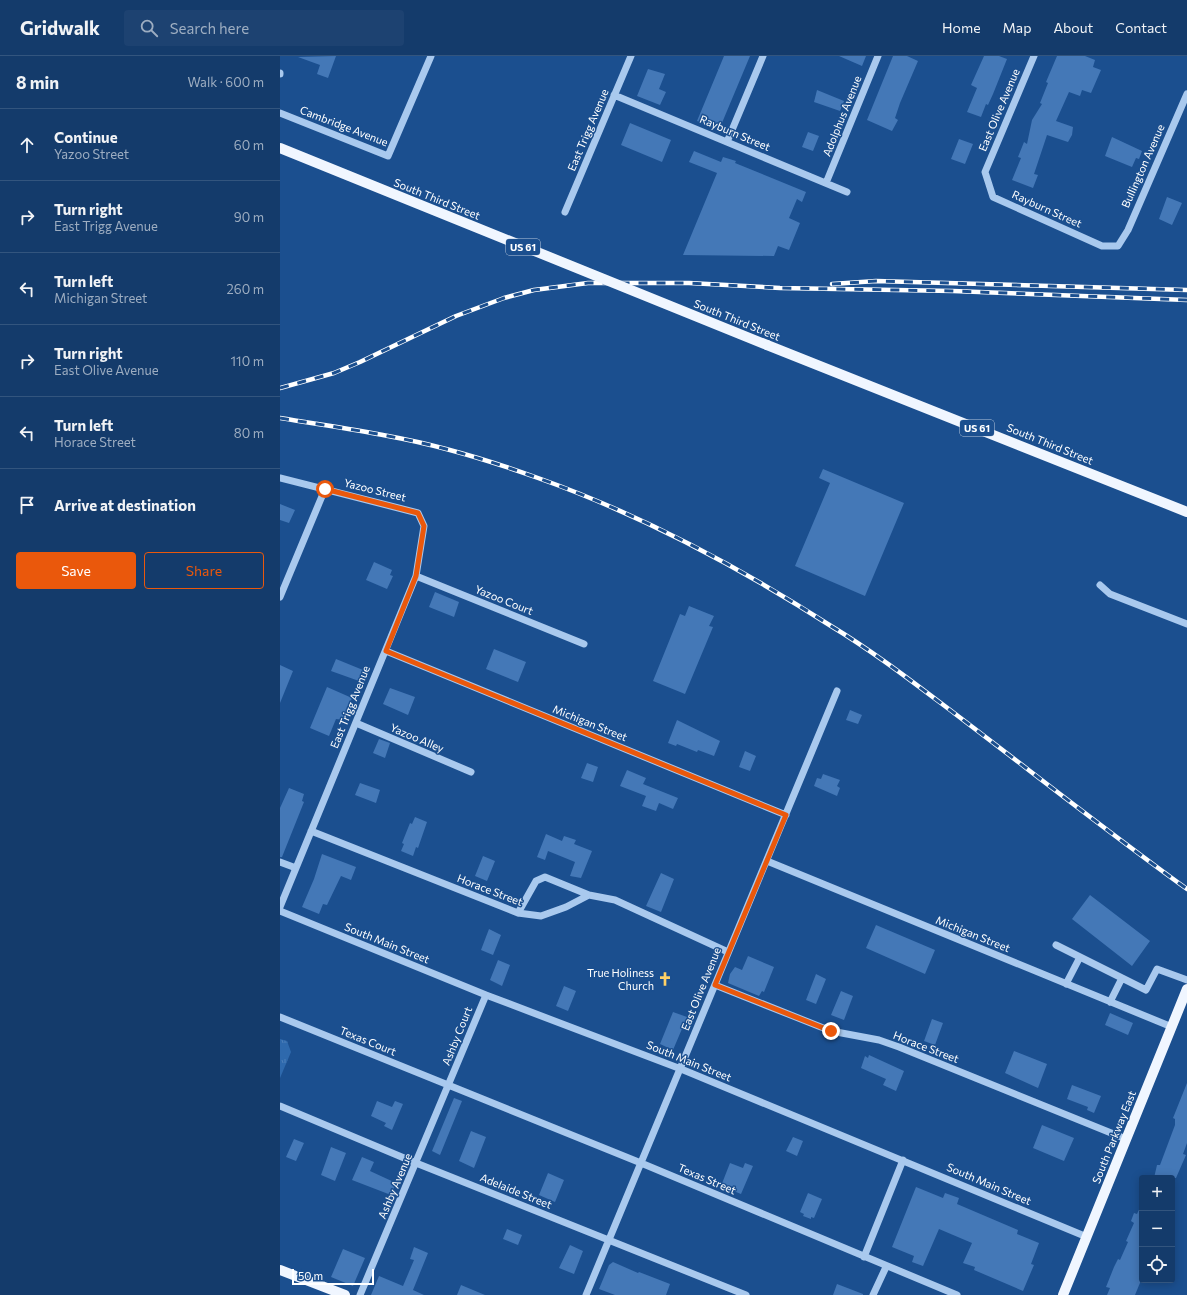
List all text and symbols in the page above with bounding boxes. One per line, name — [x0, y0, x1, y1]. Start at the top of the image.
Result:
search box — [124, 10, 404, 46]
text: Gridwalk — [20, 16, 100, 39]
icon: search — [138, 17, 160, 39]
text: Search here — [170, 19, 249, 37]
text: Home — [942, 19, 981, 36]
text: Map — [1003, 19, 1031, 36]
text: About — [1053, 19, 1093, 36]
text: Contact — [1115, 19, 1167, 36]
street label: East Olive Avenue — [975, 66, 1022, 153]
text: 8 min — [16, 72, 59, 93]
street label: Adolphus Avenue — [819, 73, 864, 158]
text: Walk · 600 m — [188, 74, 264, 90]
street label: East Trigg Avenue — [564, 87, 611, 173]
street label: Cambridge Avenue — [298, 103, 390, 148]
street label: Rayburn Street — [698, 112, 773, 153]
street label: Bullington Avenue — [1118, 122, 1167, 210]
text: Continue — [54, 128, 118, 146]
icon: ahead — [16, 134, 38, 156]
text: 60 m — [234, 137, 264, 153]
text: Yazoo Street — [54, 146, 129, 162]
street label: South Third Street — [392, 175, 483, 222]
street label: Rayburn Street — [1010, 187, 1085, 230]
text: Turn right — [54, 200, 123, 218]
icon: right — [16, 206, 38, 228]
text: 90 m — [234, 209, 264, 225]
text: East Trigg Avenue — [54, 218, 158, 234]
road number: US 61 — [506, 239, 540, 255]
text: Turn left — [54, 272, 113, 290]
icon: left — [16, 278, 38, 300]
text: 260 m — [227, 281, 264, 297]
text: Michigan Street — [54, 290, 147, 306]
street label: South Third Street — [692, 296, 783, 343]
text: Turn right — [54, 344, 123, 362]
icon: right — [16, 350, 38, 372]
text: 110 m — [231, 353, 264, 369]
text: East Olive Avenue — [54, 362, 159, 378]
text: Turn left — [54, 416, 113, 434]
road number: US 61 — [960, 420, 994, 436]
street label: South Third Street — [1005, 420, 1096, 467]
icon: left — [16, 422, 38, 444]
text: 80 m — [234, 425, 264, 441]
text: Horace Street — [54, 434, 136, 450]
street label: Yazoo Street — [343, 476, 408, 504]
route start — [316, 480, 334, 498]
icon: arrive — [16, 494, 38, 516]
text: Arrive at destination — [54, 496, 196, 514]
button: Save — [16, 552, 136, 589]
button: Share — [144, 552, 264, 589]
street label: Yazoo Court — [473, 582, 536, 617]
street label: East Trigg Avenue — [327, 663, 372, 750]
street label: Michigan Street — [551, 702, 630, 744]
street label: Yazoo Alley — [388, 720, 446, 755]
street label: Horace Street — [456, 871, 525, 908]
street label: Michigan Street — [934, 913, 1013, 955]
street label: South Main Street — [343, 920, 432, 966]
street label: East Olive Avenue — [678, 945, 723, 1032]
place label: True Holiness Church — [587, 966, 654, 992]
church icon: True Holiness Church — [657, 971, 673, 987]
street label: Ashby Court — [439, 1004, 474, 1067]
route end — [822, 1022, 840, 1040]
street label: Texas Court — [338, 1023, 399, 1058]
street label: Horace Street — [892, 1028, 961, 1065]
street label: South Main Street — [645, 1038, 734, 1084]
street label: South Parkway East — [1089, 1088, 1138, 1185]
street label: Ashby Avenue — [375, 1151, 414, 1220]
street label: Texas Street — [676, 1160, 739, 1197]
street label: South Main Street — [945, 1160, 1034, 1207]
street label: Adelaide Street — [478, 1170, 554, 1211]
map controls — [1139, 1175, 1175, 1283]
button: + — [1139, 1175, 1175, 1211]
button: − — [1139, 1211, 1175, 1247]
button: locate — [1139, 1247, 1175, 1283]
scale bar — [292, 1267, 374, 1286]
text: 50 m — [298, 1269, 323, 1282]

